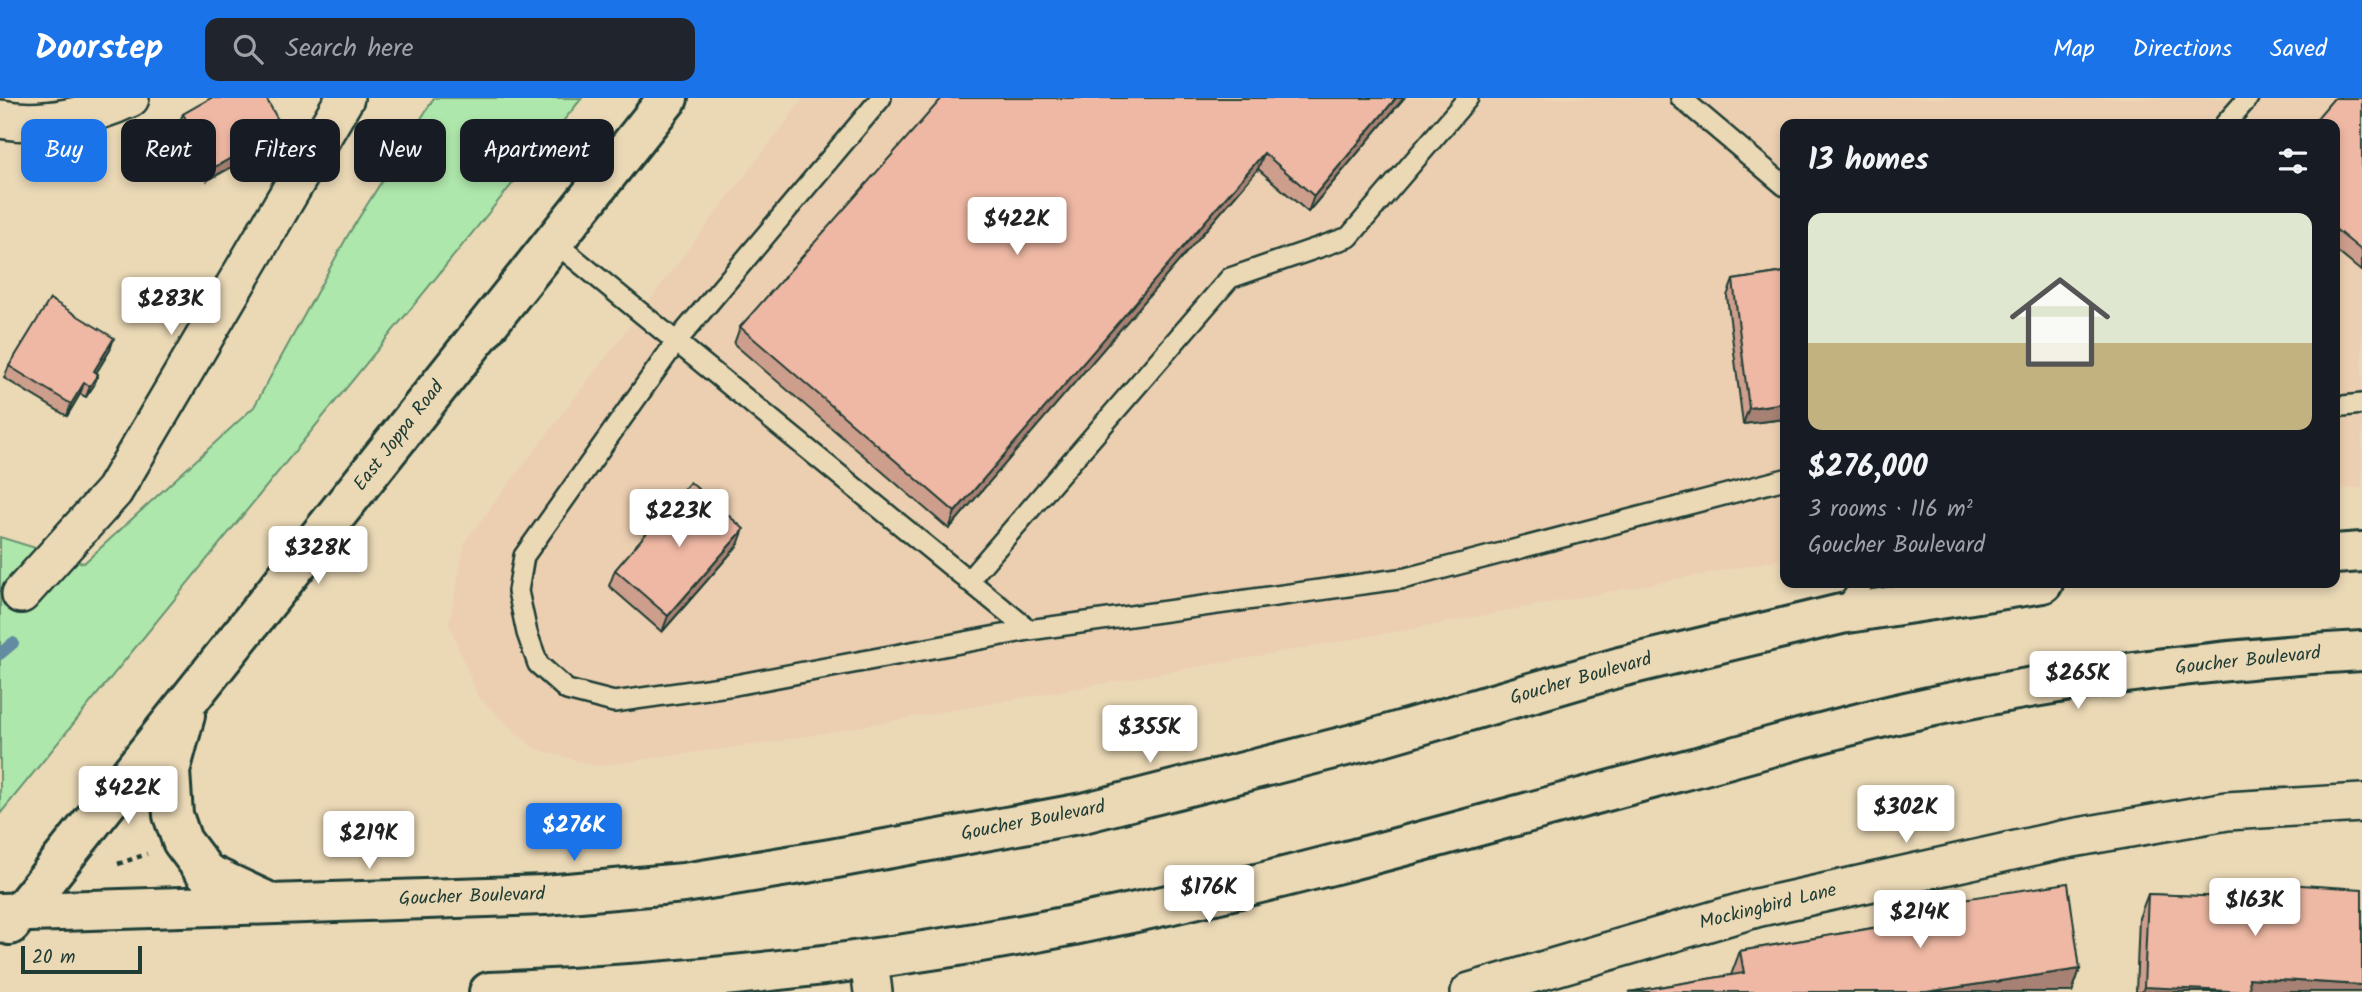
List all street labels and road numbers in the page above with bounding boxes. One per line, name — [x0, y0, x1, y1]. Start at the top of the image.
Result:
street label: East Joppa Road — [346, 374, 452, 498]
street label: Goucher Boulevard — [2174, 638, 2323, 684]
street label: Goucher Boulevard — [1507, 644, 1656, 714]
street label: Goucher Boulevard — [958, 792, 1108, 850]
street label: Mockingbird Lane — [1696, 875, 1840, 939]
street label: Goucher Boulevard — [398, 879, 546, 915]

